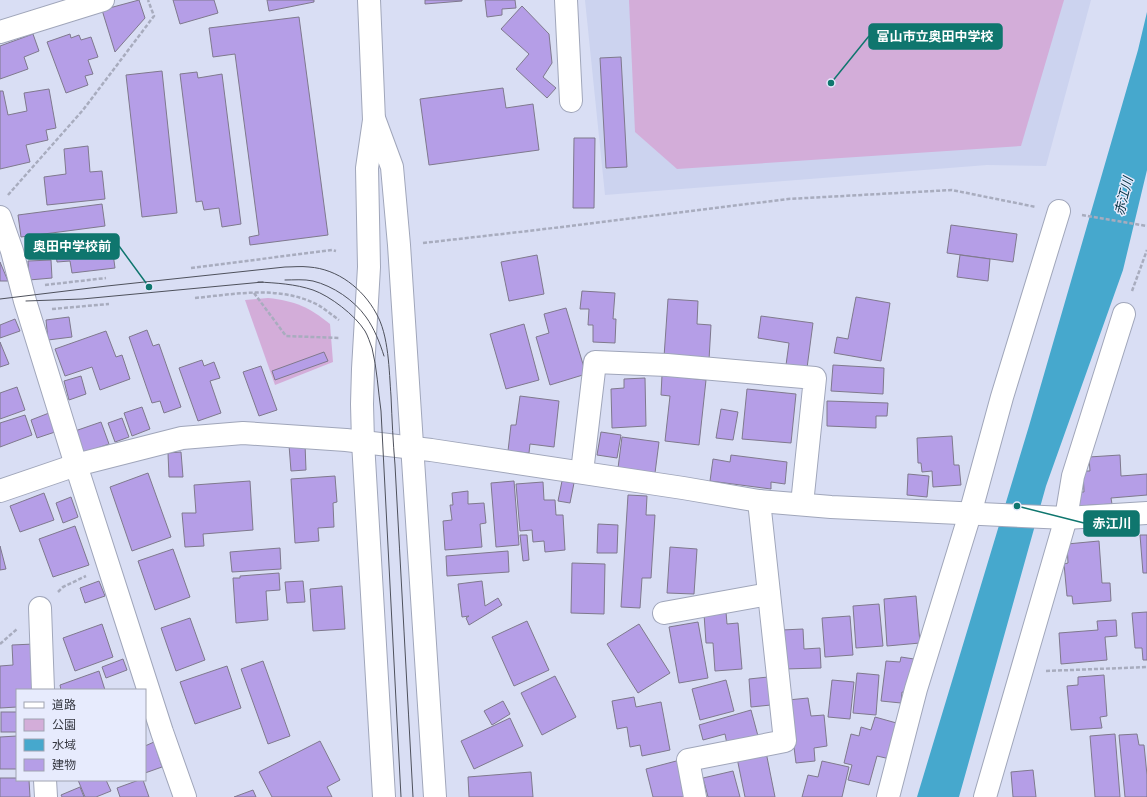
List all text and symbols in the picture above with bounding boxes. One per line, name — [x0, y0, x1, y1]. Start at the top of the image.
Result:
callout: 富山市立奥田中学校 — [869, 24, 1002, 49]
text: 富山市立奥田中学校 — [876, 28, 994, 44]
water label: 赤江川 — [1111, 173, 1136, 217]
callout: 奥田中学校前 — [25, 234, 119, 259]
text: 奥田中学校前 — [33, 238, 111, 254]
callout: 赤江川 — [1084, 511, 1139, 536]
text: 赤江川 — [1092, 515, 1132, 531]
legend — [16, 689, 146, 781]
text: 道路 — [52, 697, 76, 712]
text: 公園 — [52, 717, 76, 732]
text: 水域 — [52, 737, 76, 752]
text: 建物 — [52, 757, 76, 772]

